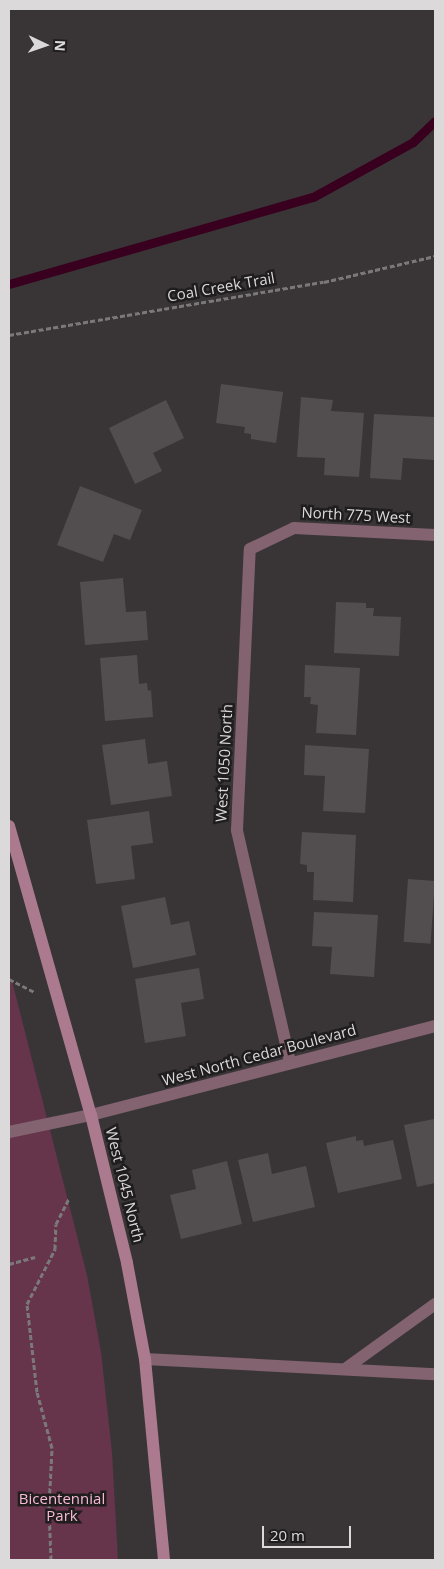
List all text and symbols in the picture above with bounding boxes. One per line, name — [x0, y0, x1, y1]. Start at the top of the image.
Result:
north arrow — [20, 20, 70, 70]
text: N — [51, 40, 70, 52]
street label: Coal Creek Trail — [166, 269, 276, 305]
street label: North 775 West — [301, 503, 411, 527]
street label: West 1050 North — [212, 704, 236, 822]
street label: West North Cedar Boulevard — [160, 1020, 358, 1090]
street label: West 1045 North — [102, 1126, 148, 1244]
park label: Bicentennial Park — [19, 1489, 105, 1524]
scale bar — [264, 1516, 353, 1548]
text: 20 m — [270, 1525, 305, 1545]

